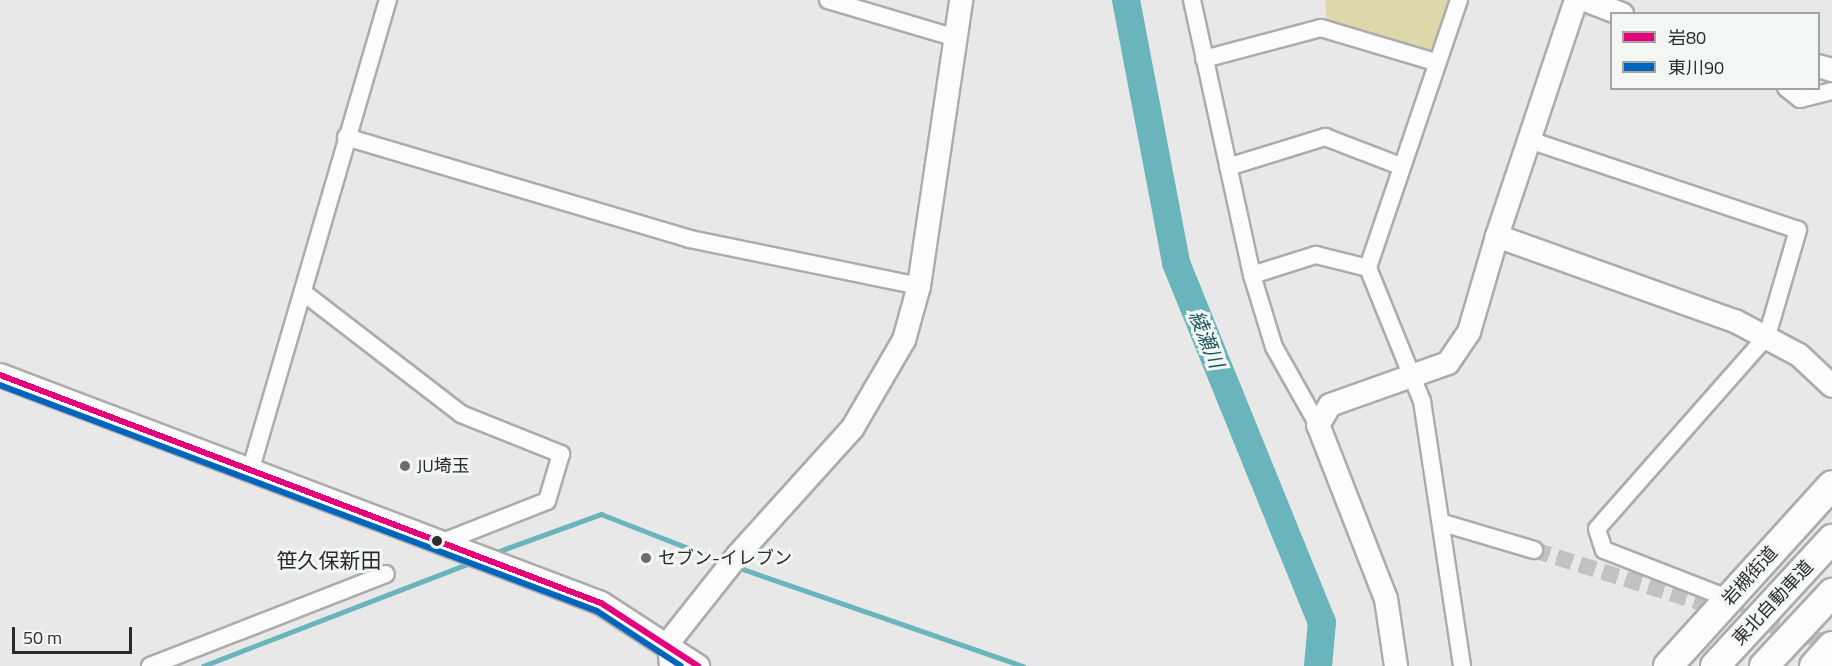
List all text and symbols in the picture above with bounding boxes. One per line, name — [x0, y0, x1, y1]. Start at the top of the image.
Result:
legend — [1610, 12, 1820, 90]
text: 岩80 — [1668, 24, 1706, 51]
text: 東川90 — [1668, 54, 1724, 81]
water label: 綾瀬川 — [1185, 307, 1229, 371]
place label: JU埼玉 — [417, 455, 470, 477]
marker: JU埼玉 — [398, 459, 412, 473]
unlabelled marker — [431, 535, 443, 547]
street label: 岩槻街道 — [1718, 542, 1782, 610]
district label: 笹久保新田 — [277, 547, 381, 573]
place label: セブン-イレブン — [658, 547, 792, 569]
marker: セブン-イレブン — [639, 551, 653, 565]
street label: 東北自動車道 — [1728, 556, 1818, 650]
scale bar — [15, 615, 135, 653]
text: 50 m — [23, 624, 62, 651]

